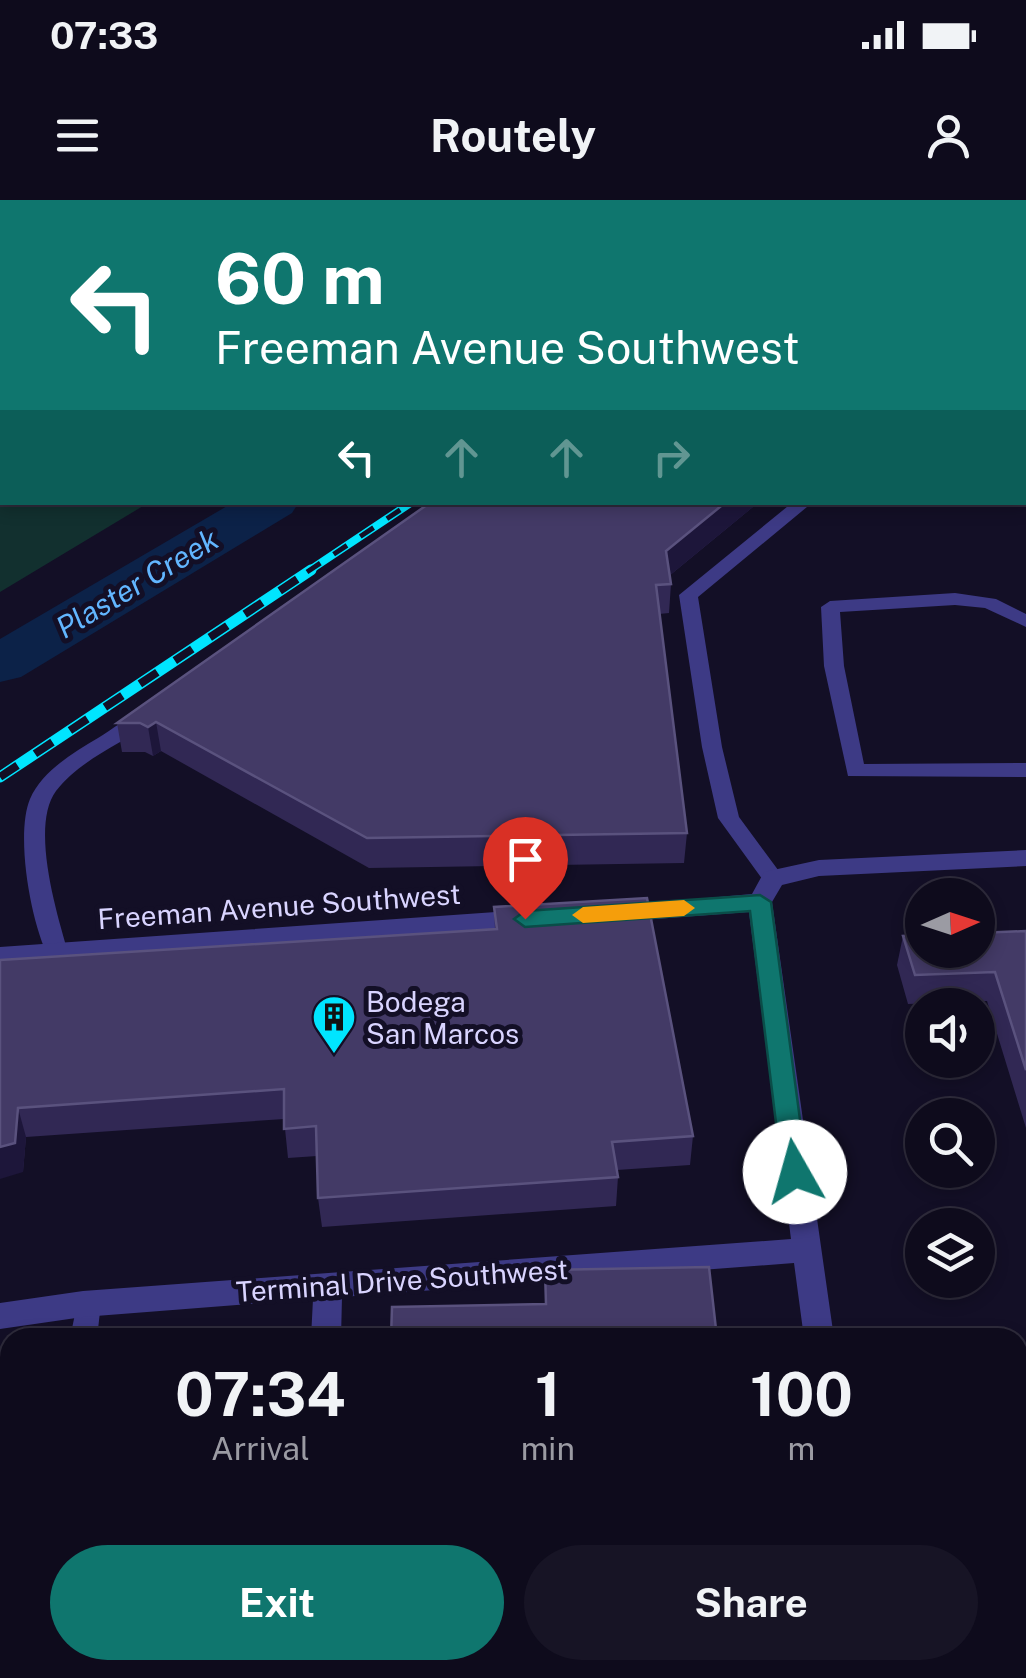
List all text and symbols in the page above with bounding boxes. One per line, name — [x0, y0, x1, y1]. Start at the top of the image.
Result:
text: 07:33 — [50, 13, 158, 58]
icon: menu — [50, 108, 105, 163]
icon: person — [921, 108, 976, 163]
text: Routely — [430, 109, 596, 162]
text: 60 m — [215, 237, 385, 320]
icon: left — [50, 240, 180, 370]
text: Freeman Avenue Southwest — [215, 321, 800, 374]
icon: left — [329, 430, 384, 485]
icon: ahead — [434, 430, 489, 485]
icon: ahead — [539, 430, 594, 485]
icon: right — [644, 430, 699, 485]
water label: Plaster Creek — [49, 520, 225, 645]
pin — [483, 817, 568, 920]
icon: arrive — [498, 832, 553, 887]
street label: Freeman Avenue Southwest — [96, 877, 462, 935]
north arrow — [905, 878, 995, 968]
map controls — [905, 878, 995, 1298]
place label: Bodega San Marcos — [366, 985, 519, 1050]
button: sound — [905, 988, 995, 1078]
building icon: Bodega San Marcos — [311, 994, 357, 1055]
button: search — [905, 1098, 995, 1188]
position arrow — [743, 1120, 847, 1224]
button: layers — [905, 1208, 995, 1298]
street label: Terminal Drive Southwest — [235, 1252, 569, 1308]
text: 07:34 — [175, 1359, 346, 1430]
text: 1 — [535, 1359, 561, 1430]
text: 100 — [750, 1359, 853, 1430]
text: Arrival — [211, 1430, 310, 1467]
text: min — [521, 1430, 575, 1467]
text: m — [788, 1430, 815, 1467]
button: Exit — [50, 1545, 504, 1660]
button: Share — [524, 1545, 978, 1660]

